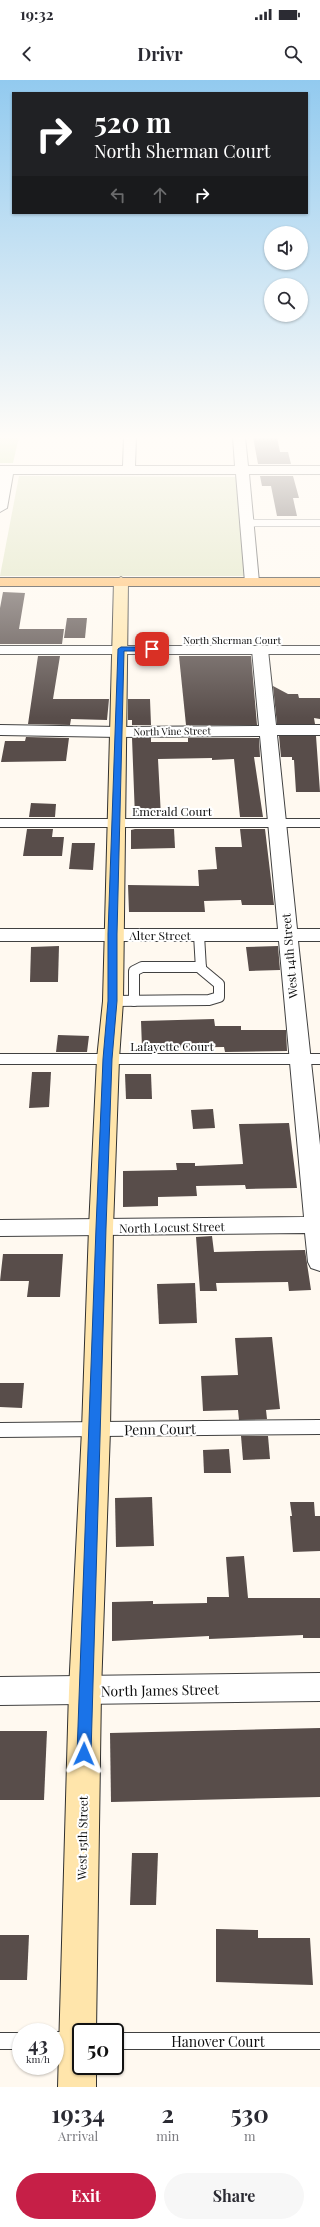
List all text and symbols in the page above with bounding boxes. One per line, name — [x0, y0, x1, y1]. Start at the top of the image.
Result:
text: 19:32 — [20, 4, 54, 24]
text: Drivr — [137, 42, 183, 66]
icon: back — [16, 43, 38, 65]
icon: search — [282, 43, 304, 65]
text: 520 m — [94, 103, 171, 140]
icon: right — [28, 108, 80, 160]
text: North Sherman Court — [94, 139, 270, 163]
icon: left — [107, 184, 129, 206]
icon: ahead — [149, 184, 171, 206]
icon: right — [191, 184, 213, 206]
map controls — [264, 226, 308, 322]
button: sound — [264, 226, 308, 270]
button: search — [264, 278, 308, 322]
pin — [135, 632, 169, 666]
street label: North Sherman Court — [183, 633, 281, 647]
icon: arrive — [141, 638, 163, 660]
street label: North Vine Street — [133, 723, 211, 739]
street label: Emerald Court — [132, 803, 213, 819]
street label: West 14th Street — [277, 912, 301, 1000]
street label: Alter Street — [128, 927, 192, 943]
street label: Lafayette Court — [130, 1038, 214, 1054]
street label: North Locust Street — [119, 1218, 226, 1236]
street label: Penn Court — [124, 1419, 197, 1439]
street label: North James Street — [101, 1679, 220, 1701]
position arrow — [63, 1733, 105, 1775]
street label: West 15th Street — [73, 1795, 91, 1881]
speed limit sign: 50 — [72, 2023, 124, 2075]
text: 43 — [28, 2030, 48, 2057]
street label: Hanover Court — [171, 2032, 266, 2051]
text: km/h — [26, 2052, 50, 2066]
text: 19:34 — [51, 2097, 105, 2129]
text: 2 — [162, 2097, 174, 2129]
text: 530 — [231, 2097, 269, 2129]
text: Arrival — [58, 2127, 98, 2144]
text: min — [156, 2127, 179, 2144]
text: m — [244, 2127, 255, 2144]
button: Exit — [16, 2173, 156, 2219]
button: Share — [164, 2173, 304, 2219]

